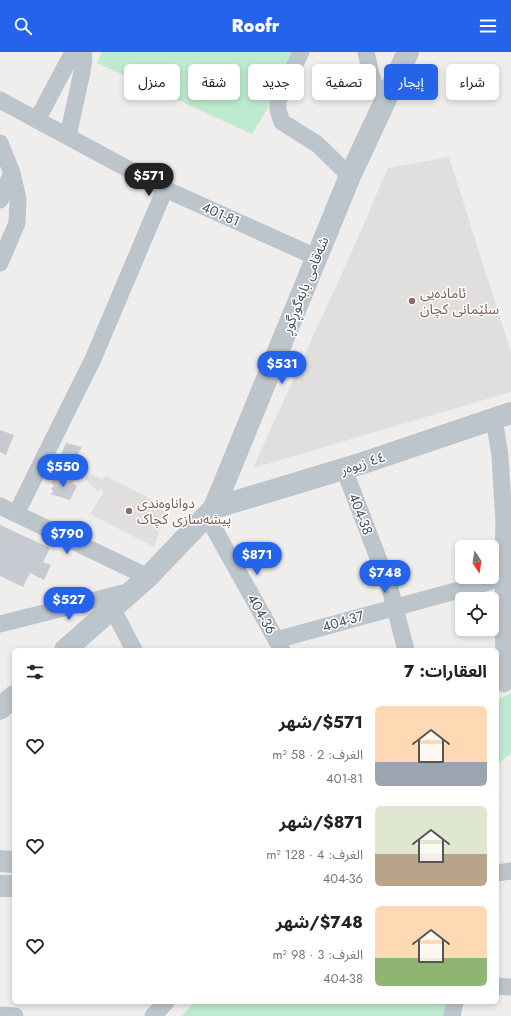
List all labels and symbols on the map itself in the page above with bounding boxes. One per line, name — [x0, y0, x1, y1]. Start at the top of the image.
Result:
pin: $571 — [125, 163, 173, 197]
street label: 401-81 — [199, 197, 243, 231]
street label: شەقامی بابەگوڕگوڕ — [276, 234, 335, 338]
place label: ئامادەیی سلێمانی کچان — [420, 283, 499, 319]
marker: ئامادەیی سلێمانی کچان — [407, 296, 417, 306]
pin: $531 — [258, 351, 306, 385]
street label: ٤٤ زیوەر — [337, 446, 388, 480]
pin: $550 — [39, 454, 87, 488]
street label: 404-38 — [344, 490, 378, 538]
place label: دواناوەندی پیشەسازی کچاک — [137, 493, 231, 529]
marker: دواناوەندی پیشەسازی کچاک — [124, 506, 134, 516]
pin: $790 — [43, 521, 91, 555]
north arrow — [455, 540, 499, 584]
pin: $871 — [233, 542, 281, 576]
pin: $748 — [361, 560, 409, 594]
pin: $527 — [45, 587, 93, 621]
street label: 404-36 — [243, 590, 281, 638]
street label: 404-37 — [320, 605, 367, 636]

